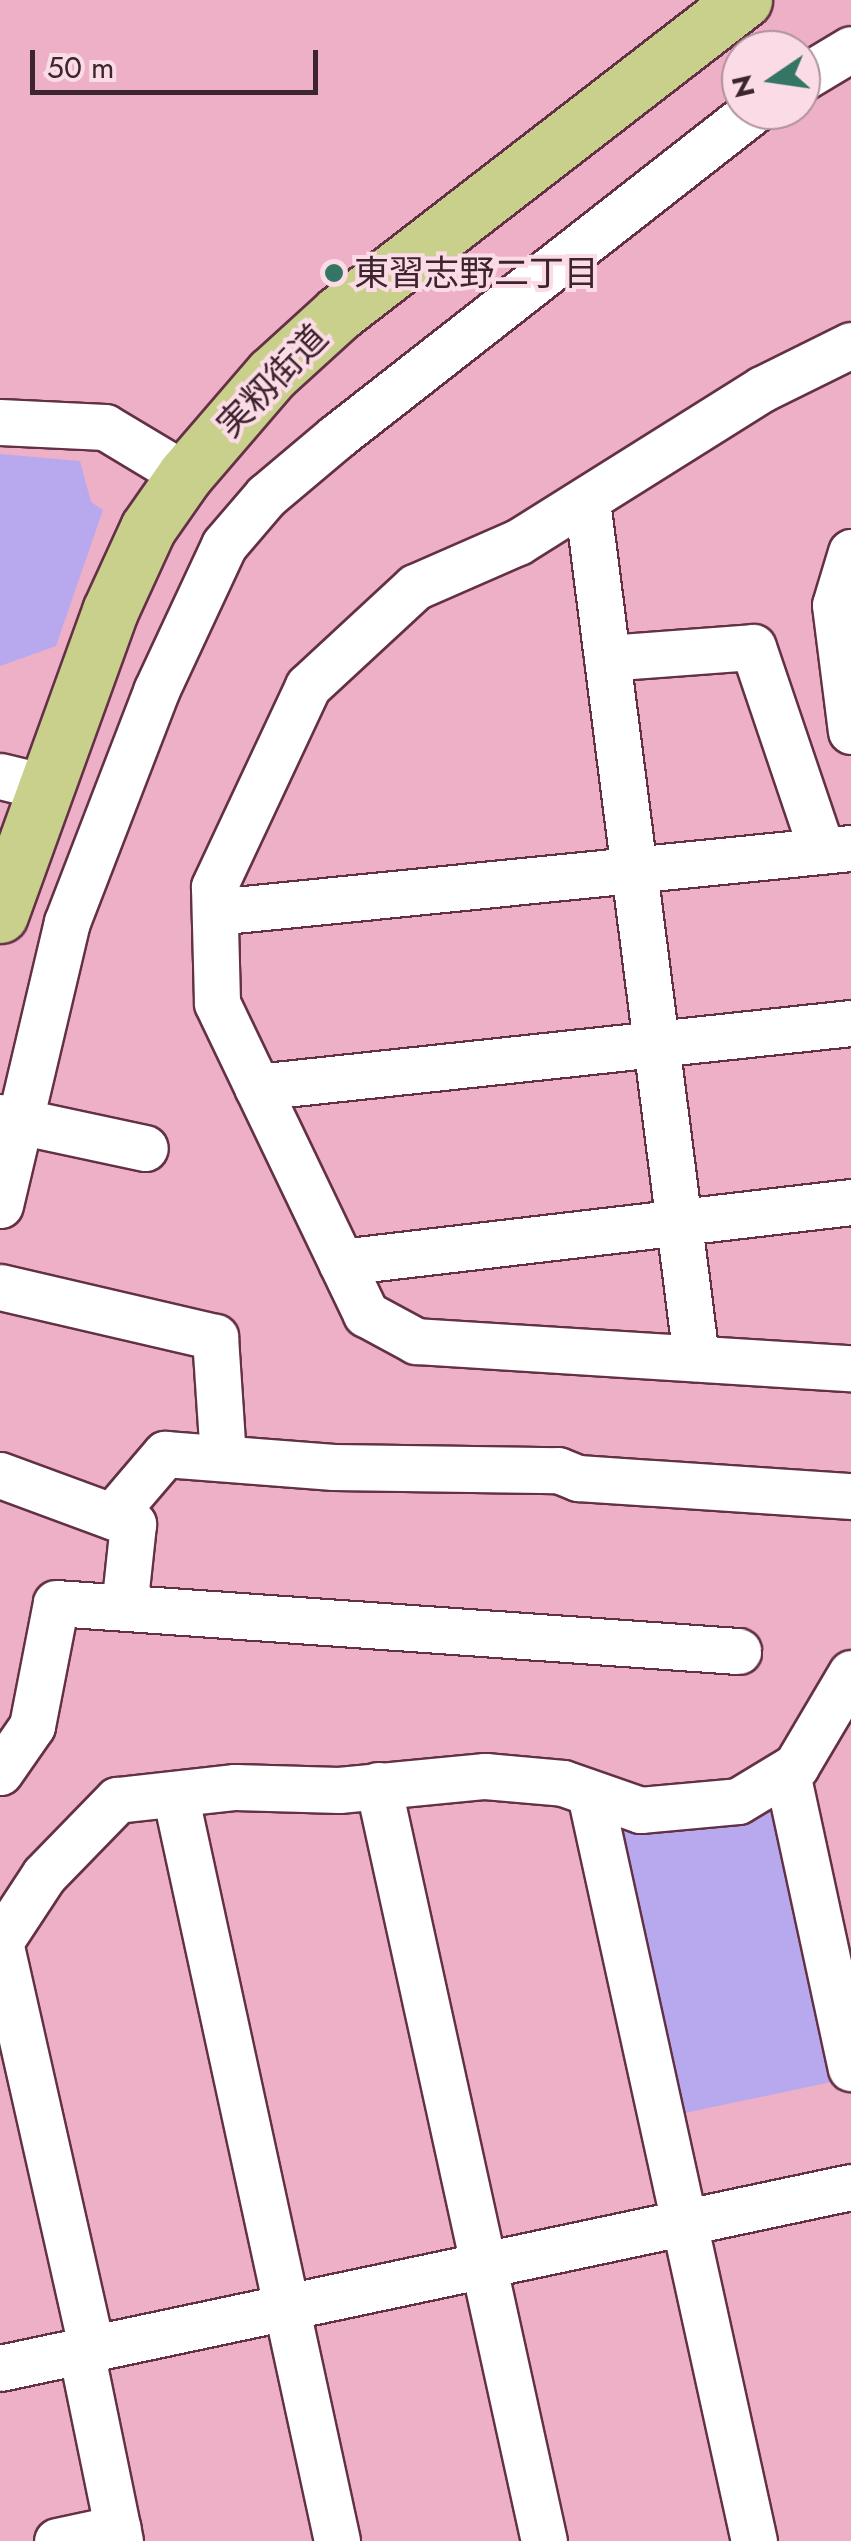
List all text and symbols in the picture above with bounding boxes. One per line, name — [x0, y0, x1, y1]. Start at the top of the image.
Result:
scale bar — [35, 30, 322, 92]
north arrow — [721, 30, 821, 130]
text: 50 m — [47, 46, 114, 89]
text: N — [721, 71, 766, 102]
place label: 東習志野二丁目 — [354, 252, 599, 294]
marker: 東習志野二丁目 — [323, 262, 345, 284]
street label: 実籾街道 — [208, 316, 336, 446]

